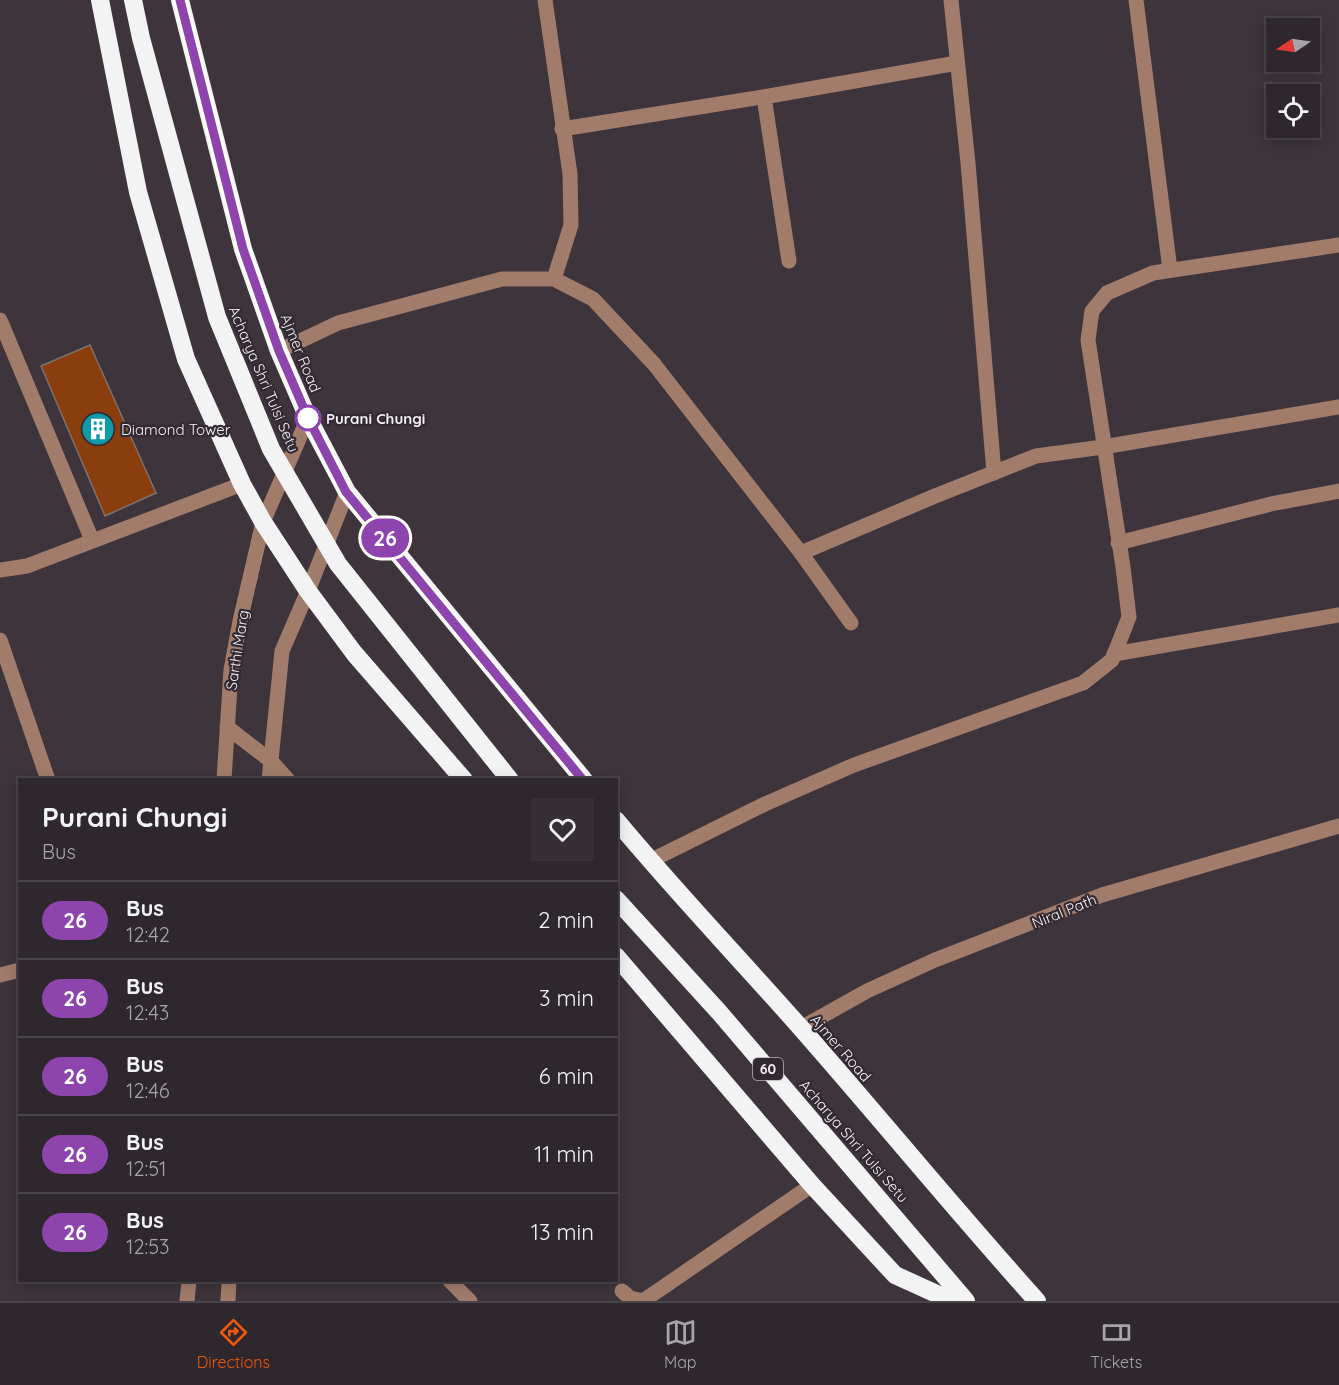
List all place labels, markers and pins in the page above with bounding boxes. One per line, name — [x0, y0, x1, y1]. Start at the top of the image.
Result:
marker: Purani Chungi — [295, 405, 321, 431]
place label: Purani Chungi — [326, 409, 425, 428]
building icon: Diamond Tower — [80, 411, 116, 447]
place label: Diamond Tower — [121, 420, 231, 439]

